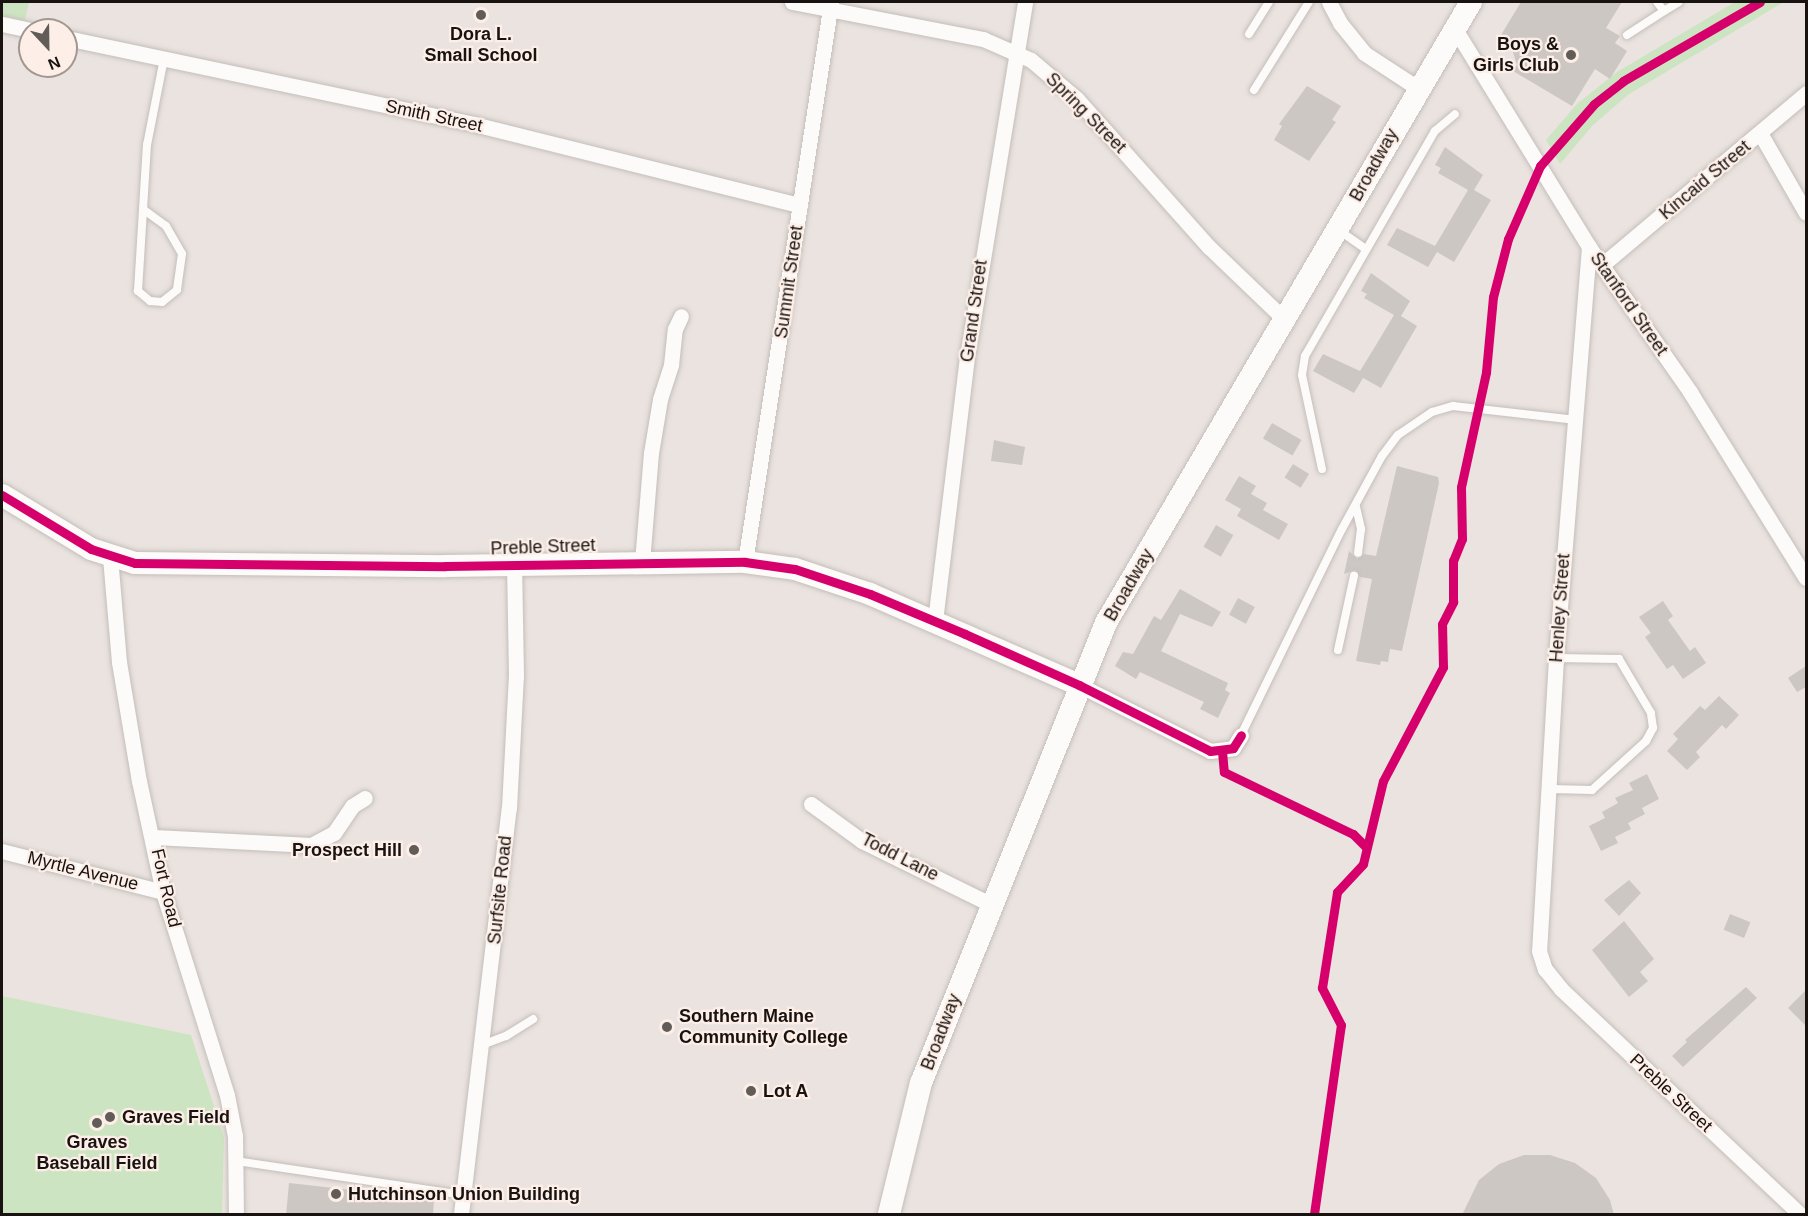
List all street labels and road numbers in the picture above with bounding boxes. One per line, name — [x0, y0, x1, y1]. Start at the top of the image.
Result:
street label: Spring Street — [1041, 68, 1131, 158]
street label: Smith Street — [383, 95, 485, 137]
street label: Broadway — [1345, 125, 1403, 205]
street label: Kincaid Street — [1655, 136, 1755, 224]
street label: Summit Street — [770, 224, 808, 340]
street label: Stanford Street — [1585, 248, 1673, 360]
street label: Grand Street — [956, 258, 992, 364]
street label: Preble Street — [490, 534, 596, 560]
street label: Broadway — [1100, 545, 1158, 625]
street label: Henley Street — [1545, 553, 1575, 663]
street label: Todd Lane — [858, 828, 942, 886]
street label: Surfsite Road — [484, 835, 516, 945]
street label: Myrtle Avenue — [25, 847, 141, 895]
street label: Fort Road — [146, 847, 186, 929]
street label: Broadway — [917, 991, 965, 1073]
street label: Preble Street — [1625, 1049, 1717, 1137]

